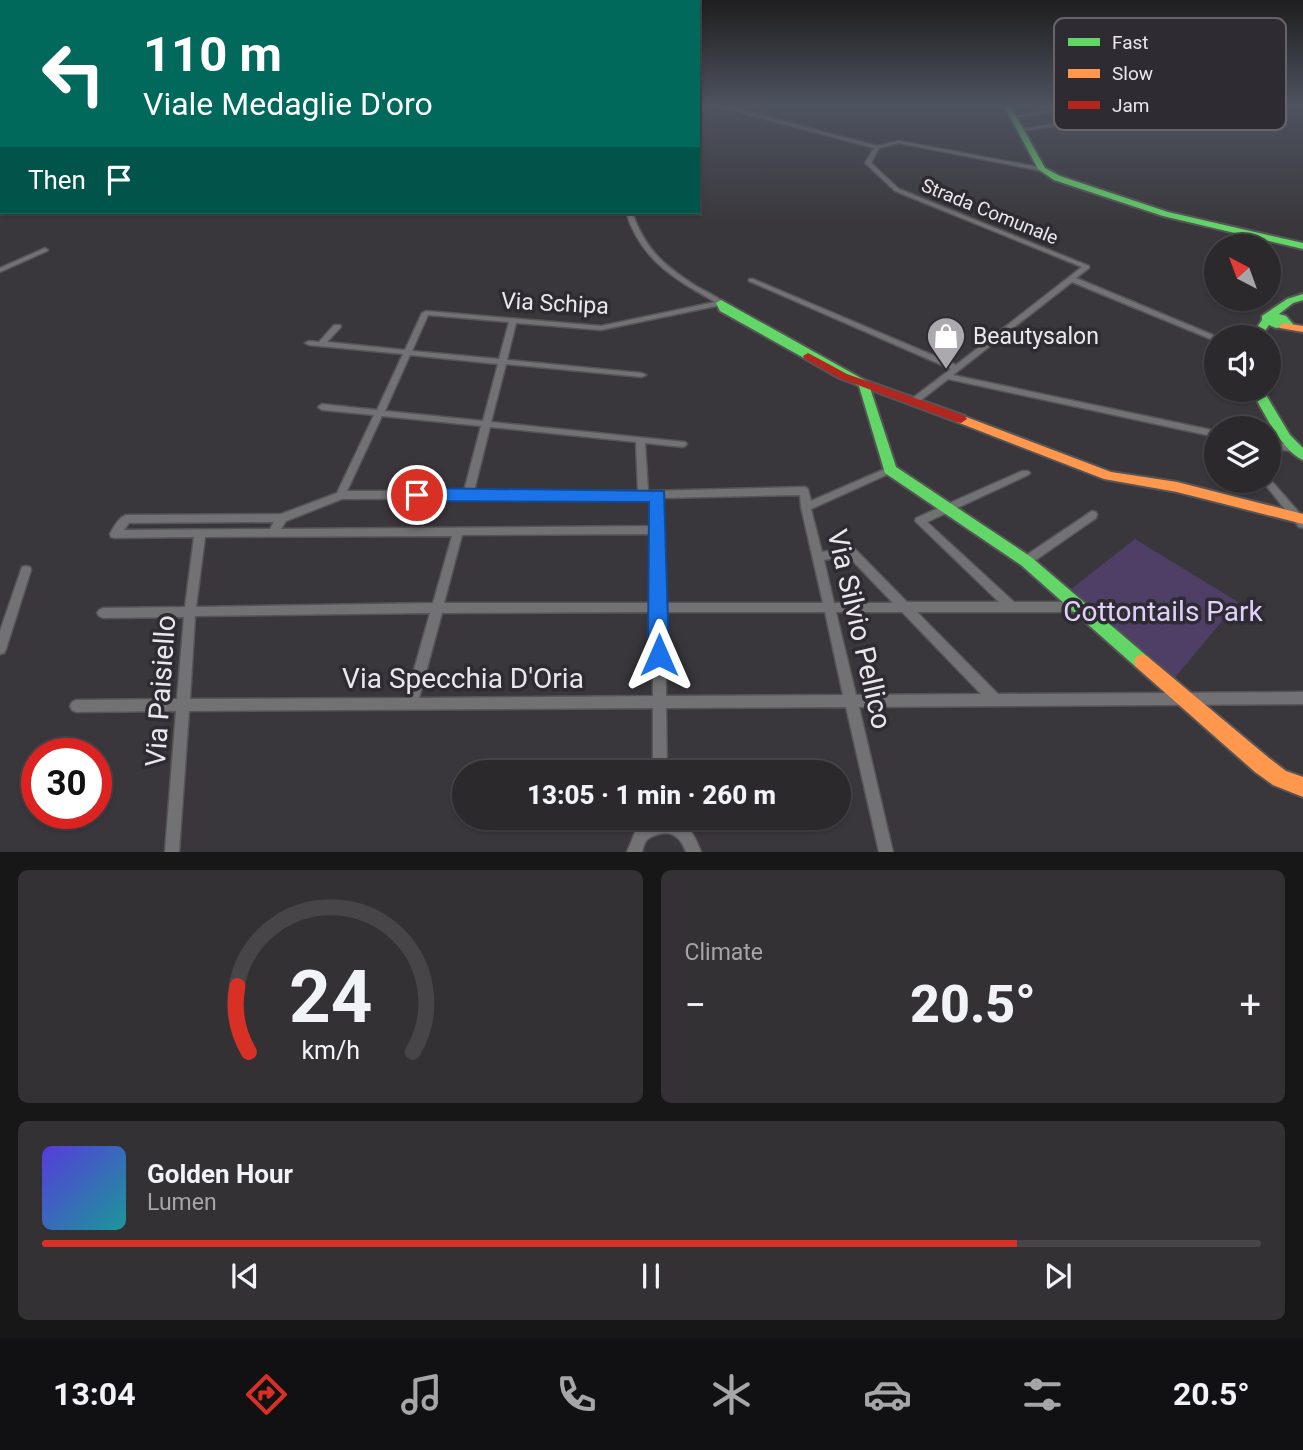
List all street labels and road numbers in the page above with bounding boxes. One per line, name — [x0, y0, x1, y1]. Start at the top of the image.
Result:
street label: Strada Comunale — [918, 174, 1062, 249]
street label: Via Schipa — [500, 287, 610, 320]
street label: Via Silvio Pellico — [821, 526, 899, 732]
street label: Via Paisiello — [139, 614, 182, 768]
street label: Via Specchia D'Oria — [342, 662, 584, 695]

